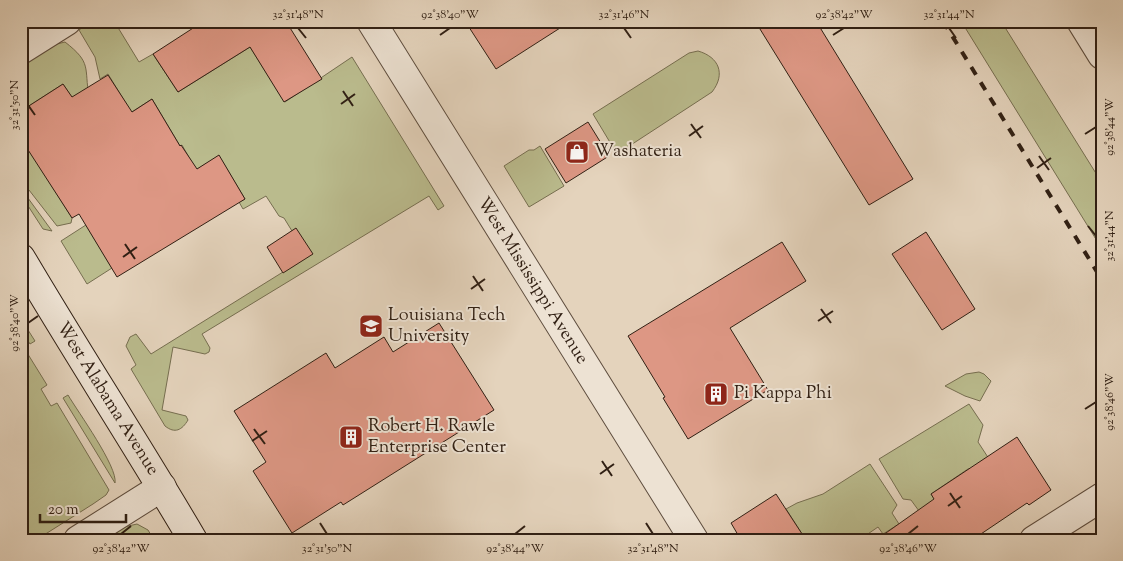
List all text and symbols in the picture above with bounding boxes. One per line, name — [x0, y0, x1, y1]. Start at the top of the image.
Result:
text: 32°31'48"N — [272, 6, 324, 24]
text: 92°38'40"W — [421, 6, 479, 24]
text: 32°31'46"N — [599, 6, 650, 24]
text: 92°38'42"W — [815, 6, 873, 24]
text: 32°31'44"N — [924, 6, 975, 24]
text: 32°31'50"N — [6, 79, 24, 130]
text: 92°38'44"W — [1101, 98, 1119, 156]
shop icon: Washateria — [564, 139, 590, 165]
place label: Washateria — [594, 139, 682, 165]
street label: West Mississippi Avenue — [470, 192, 594, 370]
text: 32°31'44"N — [1101, 210, 1119, 261]
text: 92°38'40"W — [6, 294, 24, 352]
place label: Louisiana Tech University — [388, 303, 506, 350]
school or university icon: Louisiana Tech University — [358, 313, 384, 339]
street label: West Alabama Avenue — [49, 317, 165, 481]
text: 92°38'46"W — [1101, 373, 1119, 431]
building icon: Pi Kappa Phi — [703, 381, 729, 407]
place label: Pi Kappa Phi — [734, 381, 832, 407]
place label: Robert H. Rawle Enterprise Center — [368, 414, 506, 461]
building icon: Robert H. Rawle Enterprise Center — [338, 424, 364, 450]
scale bar — [40, 491, 126, 523]
text: 20 m — [48, 500, 79, 521]
text: 92°38'42"W — [92, 540, 150, 558]
text: 32°31'50"N — [302, 540, 353, 558]
text: 92°38'44"W — [486, 540, 544, 558]
text: 32°31'48"N — [627, 540, 679, 558]
text: 92°38'46"W — [879, 540, 937, 558]

